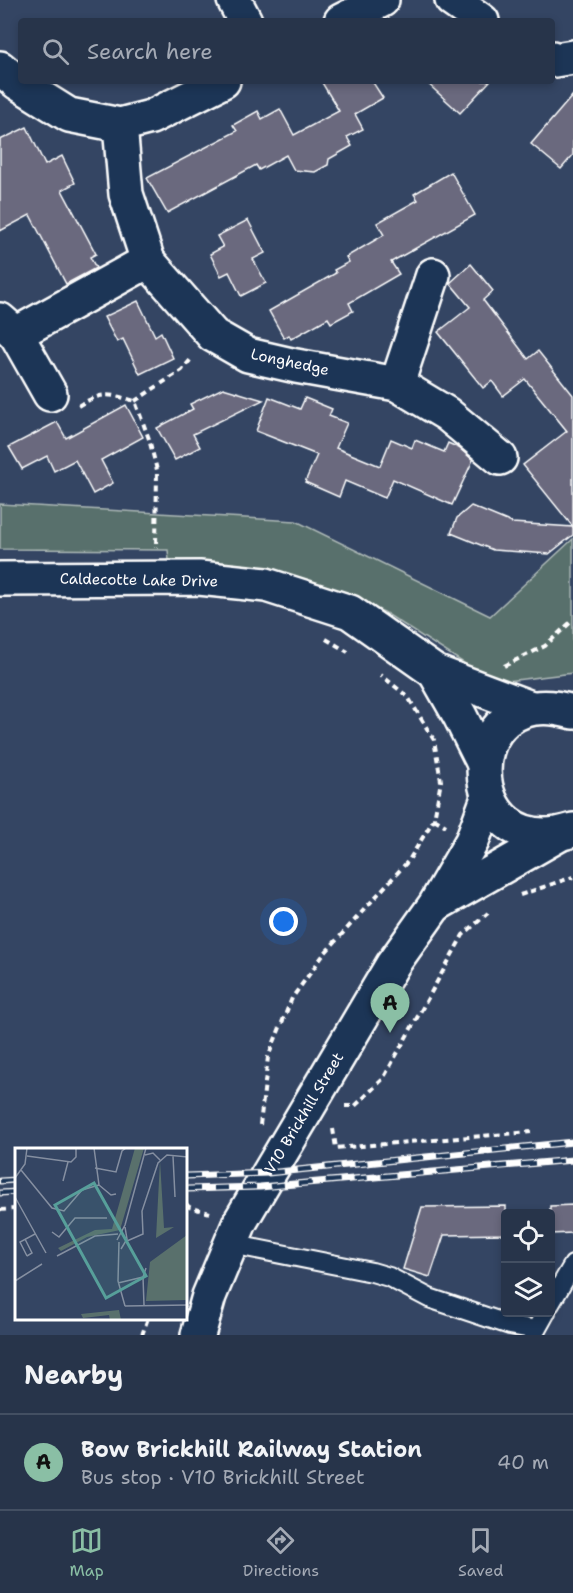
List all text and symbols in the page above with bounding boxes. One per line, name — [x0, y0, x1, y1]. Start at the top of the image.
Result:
search box — [18, 18, 555, 84]
icon: search — [39, 35, 72, 68]
text: Search here — [87, 37, 213, 66]
street label: Longhedge — [249, 344, 331, 380]
street label: Caldecotte Lake Drive — [60, 569, 218, 591]
your location — [269, 907, 298, 936]
pin: A — [370, 984, 410, 1033]
street label: V10 Brickhill Street — [260, 1049, 348, 1177]
inset map — [15, 1148, 188, 1320]
map controls — [501, 1209, 555, 1317]
button: locate — [501, 1209, 555, 1263]
button: layers — [501, 1263, 555, 1317]
text: Nearby — [24, 1357, 123, 1392]
text: Bow Brickhill Railway Station — [81, 1435, 422, 1464]
text: A — [36, 1449, 51, 1475]
text: 40 m — [497, 1449, 549, 1475]
text: Bus stop · V10 Brickhill Street — [81, 1464, 365, 1490]
tab: Map — [70, 1524, 104, 1581]
tab: Directions — [243, 1524, 319, 1581]
tab: Saved — [458, 1524, 504, 1581]

